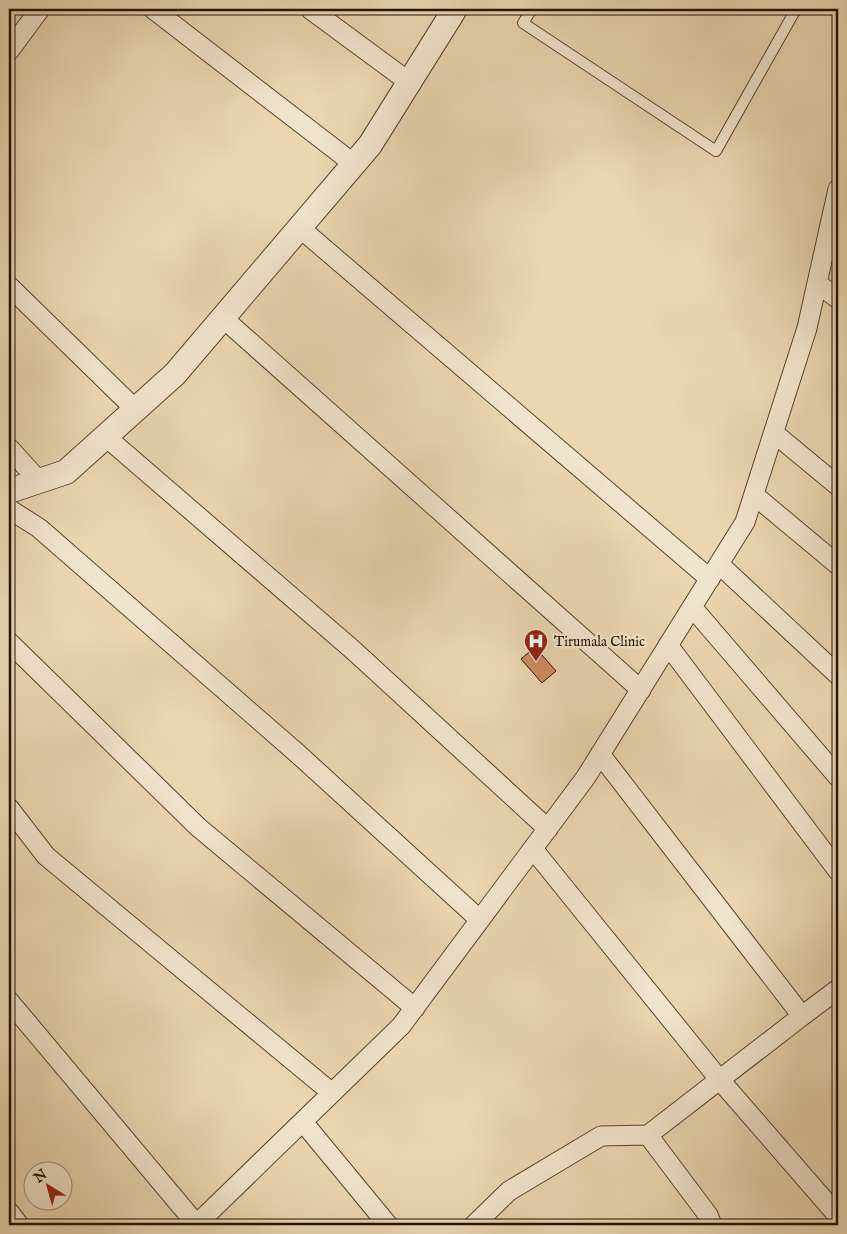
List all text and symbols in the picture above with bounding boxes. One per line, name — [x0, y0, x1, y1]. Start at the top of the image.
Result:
hospital icon: Tirumala Clinic — [523, 628, 549, 662]
place label: Tirumala Clinic — [554, 633, 645, 651]
north arrow — [22, 1162, 72, 1212]
text: N — [30, 1166, 51, 1188]

